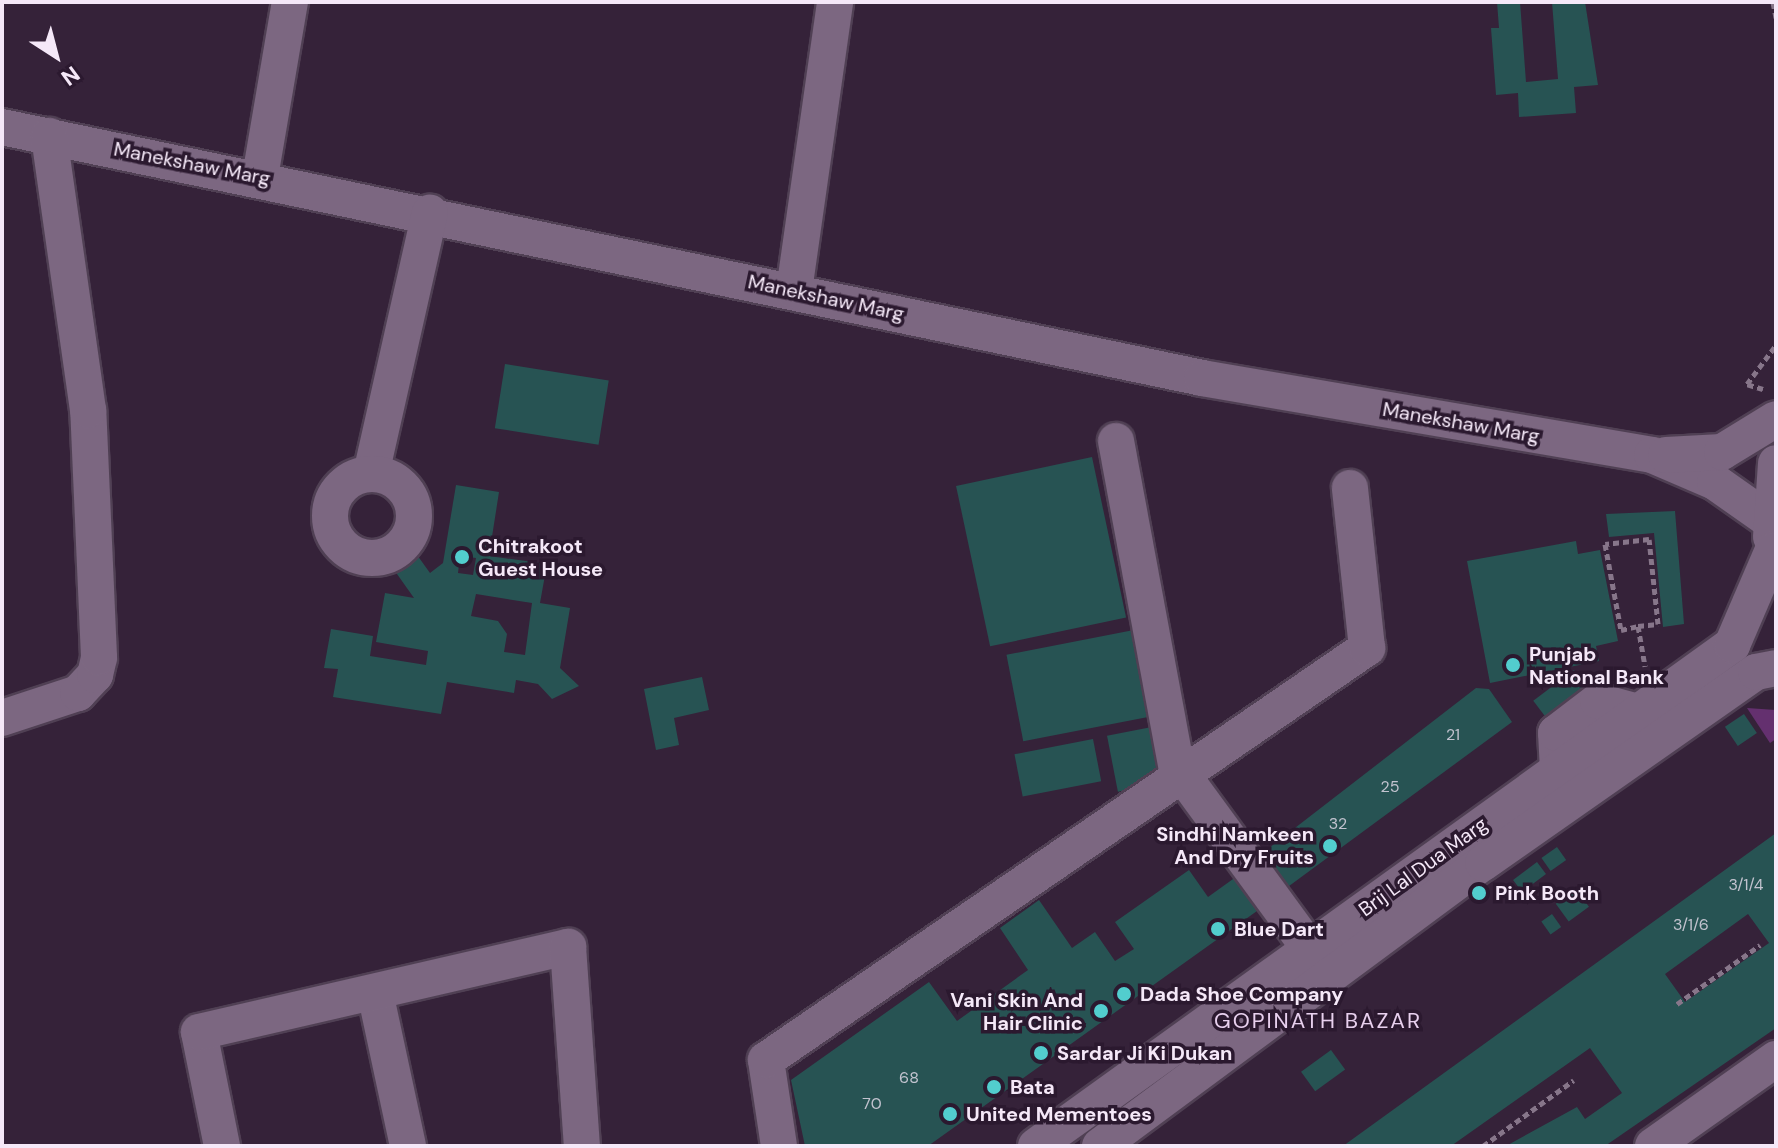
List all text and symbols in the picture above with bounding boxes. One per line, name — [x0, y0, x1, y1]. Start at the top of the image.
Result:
north arrow — [16, 16, 96, 96]
text: N — [55, 59, 85, 92]
street label: Manekshaw Marg — [112, 137, 272, 191]
street label: Manekshaw Marg — [746, 270, 906, 326]
street label: Manekshaw Marg — [1381, 397, 1541, 449]
place label: Chitrakoot Guest House — [478, 534, 603, 581]
marker: Chitrakoot Guest House — [453, 548, 471, 566]
place label: Punjab National Bank — [1529, 642, 1664, 689]
marker: Punjab National Bank — [1504, 656, 1522, 674]
house number: 21 — [1446, 725, 1460, 745]
house number: 25 — [1381, 777, 1399, 797]
street label: Brij Lal Dua Marg — [1354, 812, 1492, 922]
house number: 32 — [1329, 814, 1347, 834]
place label: Sindhi Namkeen And Dry Fruits — [1156, 822, 1314, 869]
marker: Sindhi Namkeen And Dry Fruits — [1321, 837, 1339, 855]
house number: 3/1/4 — [1729, 875, 1763, 895]
place label: Pink Booth — [1495, 881, 1599, 905]
marker: Pink Booth — [1470, 884, 1488, 902]
house number: 3/1/6 — [1673, 915, 1709, 935]
place label: Blue Dart — [1234, 917, 1324, 941]
marker: Blue Dart — [1209, 920, 1227, 938]
place label: Dada Shoe Company — [1140, 982, 1343, 1006]
marker: Dada Shoe Company — [1115, 985, 1133, 1003]
place label: Vani Skin And Hair Clinic — [950, 988, 1083, 1035]
marker: Vani Skin And Hair Clinic — [1090, 1000, 1112, 1022]
district label: GOPINATH BAZAR — [1214, 1008, 1422, 1034]
place label: Sardar Ji Ki Dukan — [1057, 1041, 1232, 1065]
marker: Sardar Ji Ki Dukan — [1032, 1044, 1050, 1062]
house number: 68 — [899, 1068, 919, 1088]
place label: Bata — [1010, 1075, 1055, 1099]
marker: Bata — [985, 1078, 1003, 1096]
house number: 70 — [862, 1094, 882, 1114]
place label: United Mementoes — [966, 1102, 1152, 1126]
marker: United Mementoes — [941, 1105, 959, 1123]

